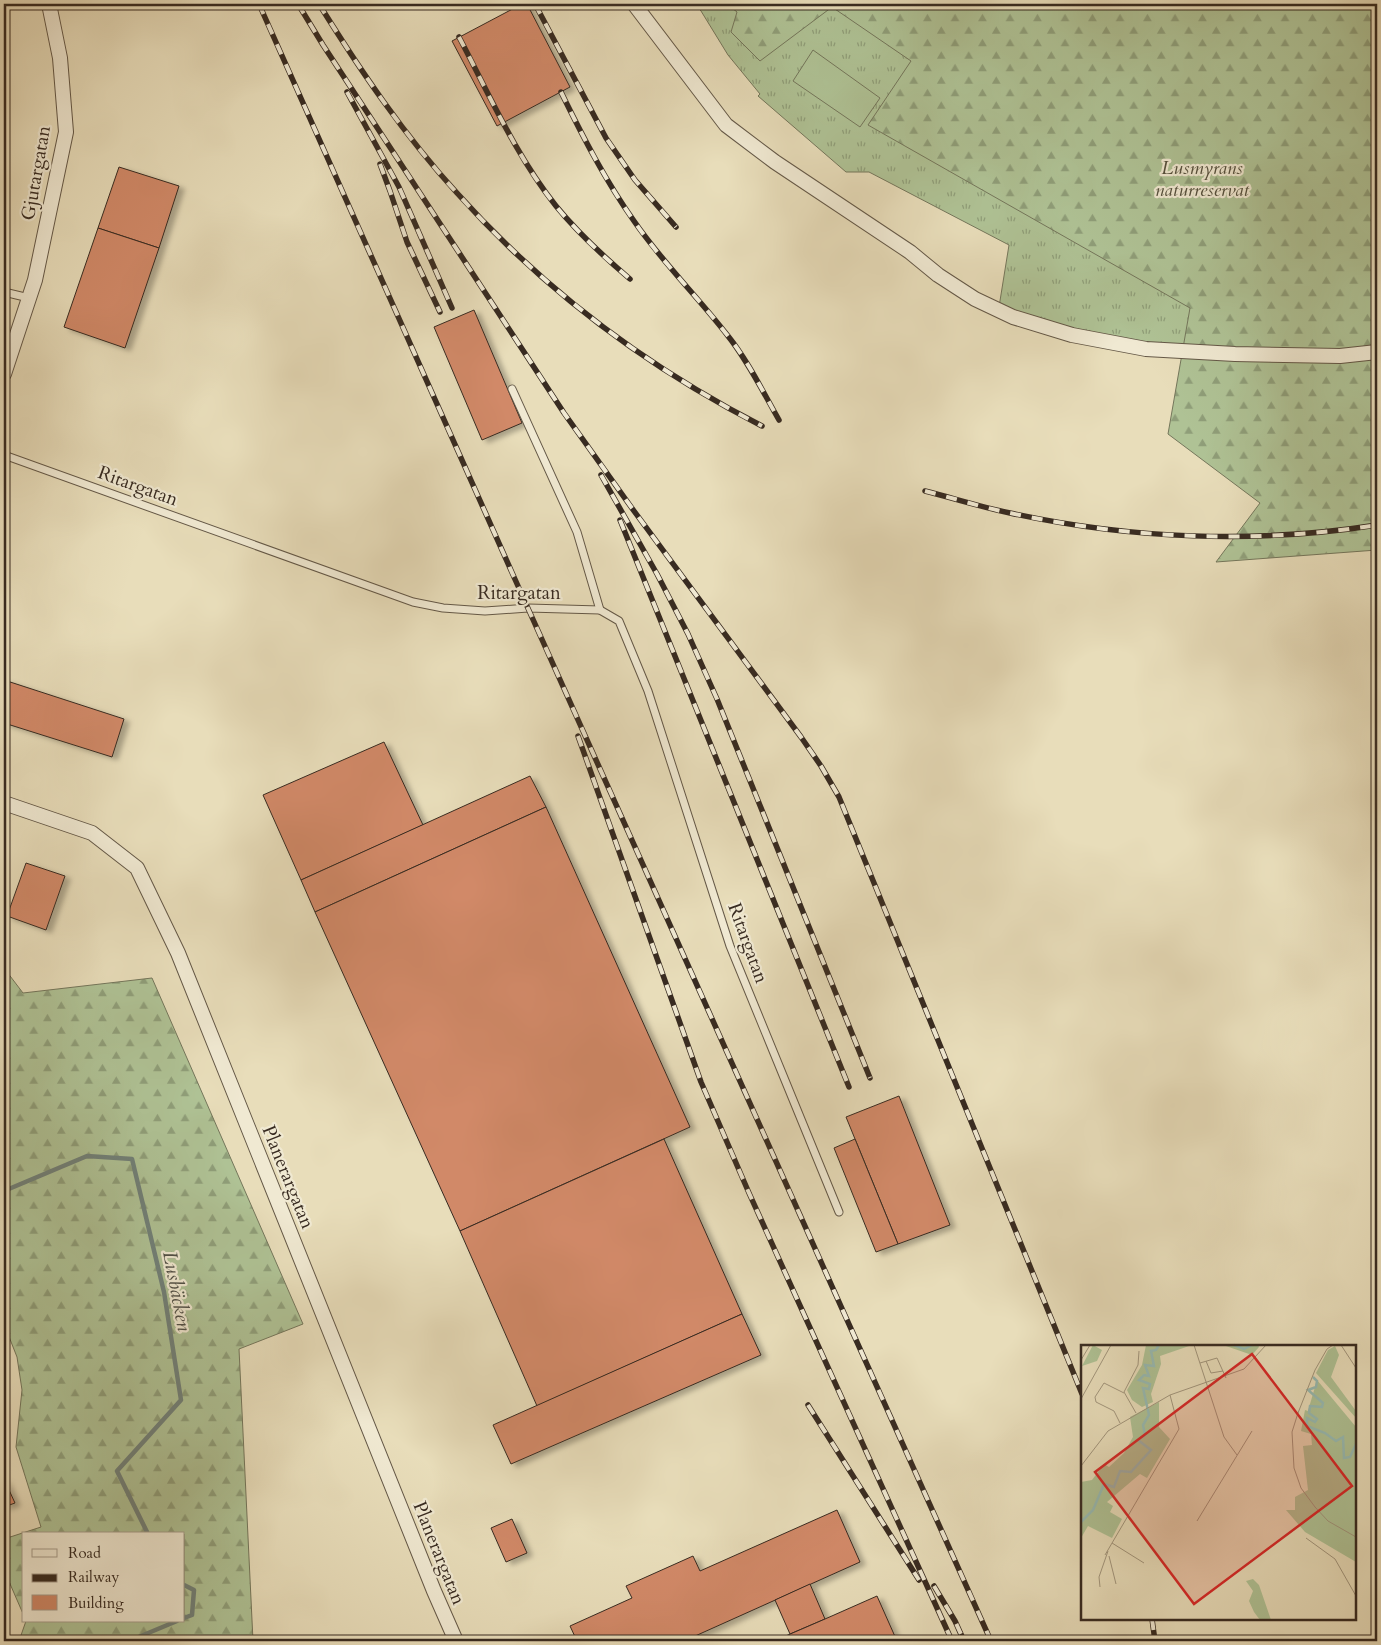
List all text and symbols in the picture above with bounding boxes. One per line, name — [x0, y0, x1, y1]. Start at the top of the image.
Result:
street label: Gjutargatan — [15, 123, 57, 222]
park label: Lusmyrans naturreservat — [1155, 155, 1250, 203]
street label: Ritargatan — [94, 459, 182, 513]
street label: Ritargatan — [477, 580, 561, 606]
street label: Ritargatan — [721, 899, 775, 987]
street label: Planerargatan — [255, 1121, 321, 1233]
water label: Lusbäcken — [156, 1249, 198, 1334]
inset map — [1081, 1345, 1356, 1620]
street label: Planerargatan — [406, 1497, 472, 1609]
legend — [22, 1532, 185, 1622]
text: Road — [68, 1543, 101, 1563]
text: Railway — [68, 1567, 119, 1587]
text: Building — [68, 1593, 124, 1613]

